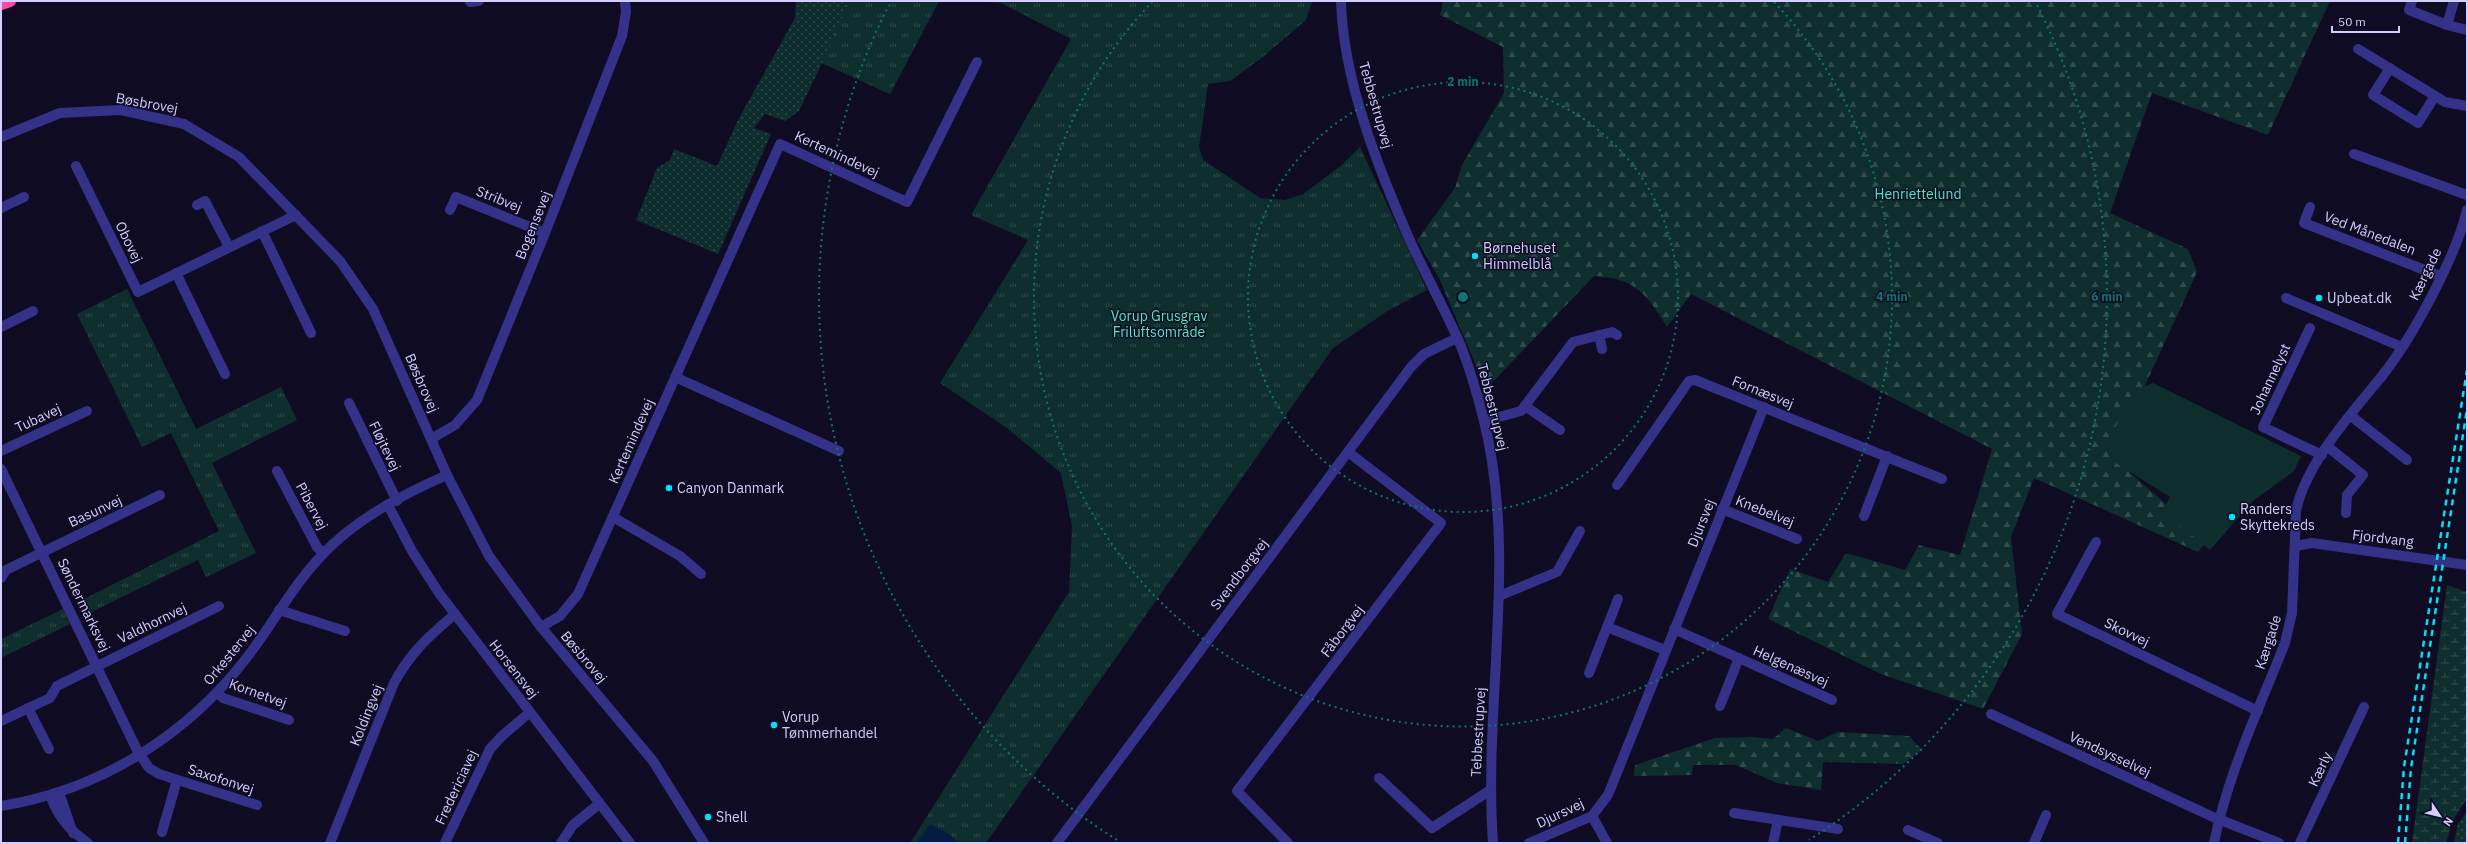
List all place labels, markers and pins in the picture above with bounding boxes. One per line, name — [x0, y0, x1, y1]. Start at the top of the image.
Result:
place label: Børnehuset Himmelblå — [1483, 239, 1556, 273]
marker: Børnehuset Himmelblå — [1470, 251, 1480, 261]
place label: Upbeat.dk — [2327, 289, 2392, 307]
centre of rings — [1456, 290, 1470, 304]
marker: Upbeat.dk — [2314, 293, 2324, 303]
place label: Canyon Danmark — [677, 479, 785, 497]
marker: Canyon Danmark — [664, 483, 674, 493]
place label: Randers Skyttekreds — [2240, 500, 2315, 534]
marker: Randers Skyttekreds — [2227, 512, 2237, 522]
place label: Vorup Tømmerhandel — [782, 708, 878, 742]
marker: Vorup Tømmerhandel — [769, 720, 779, 730]
place label: Shell — [716, 808, 748, 826]
marker: Shell — [703, 812, 713, 822]

